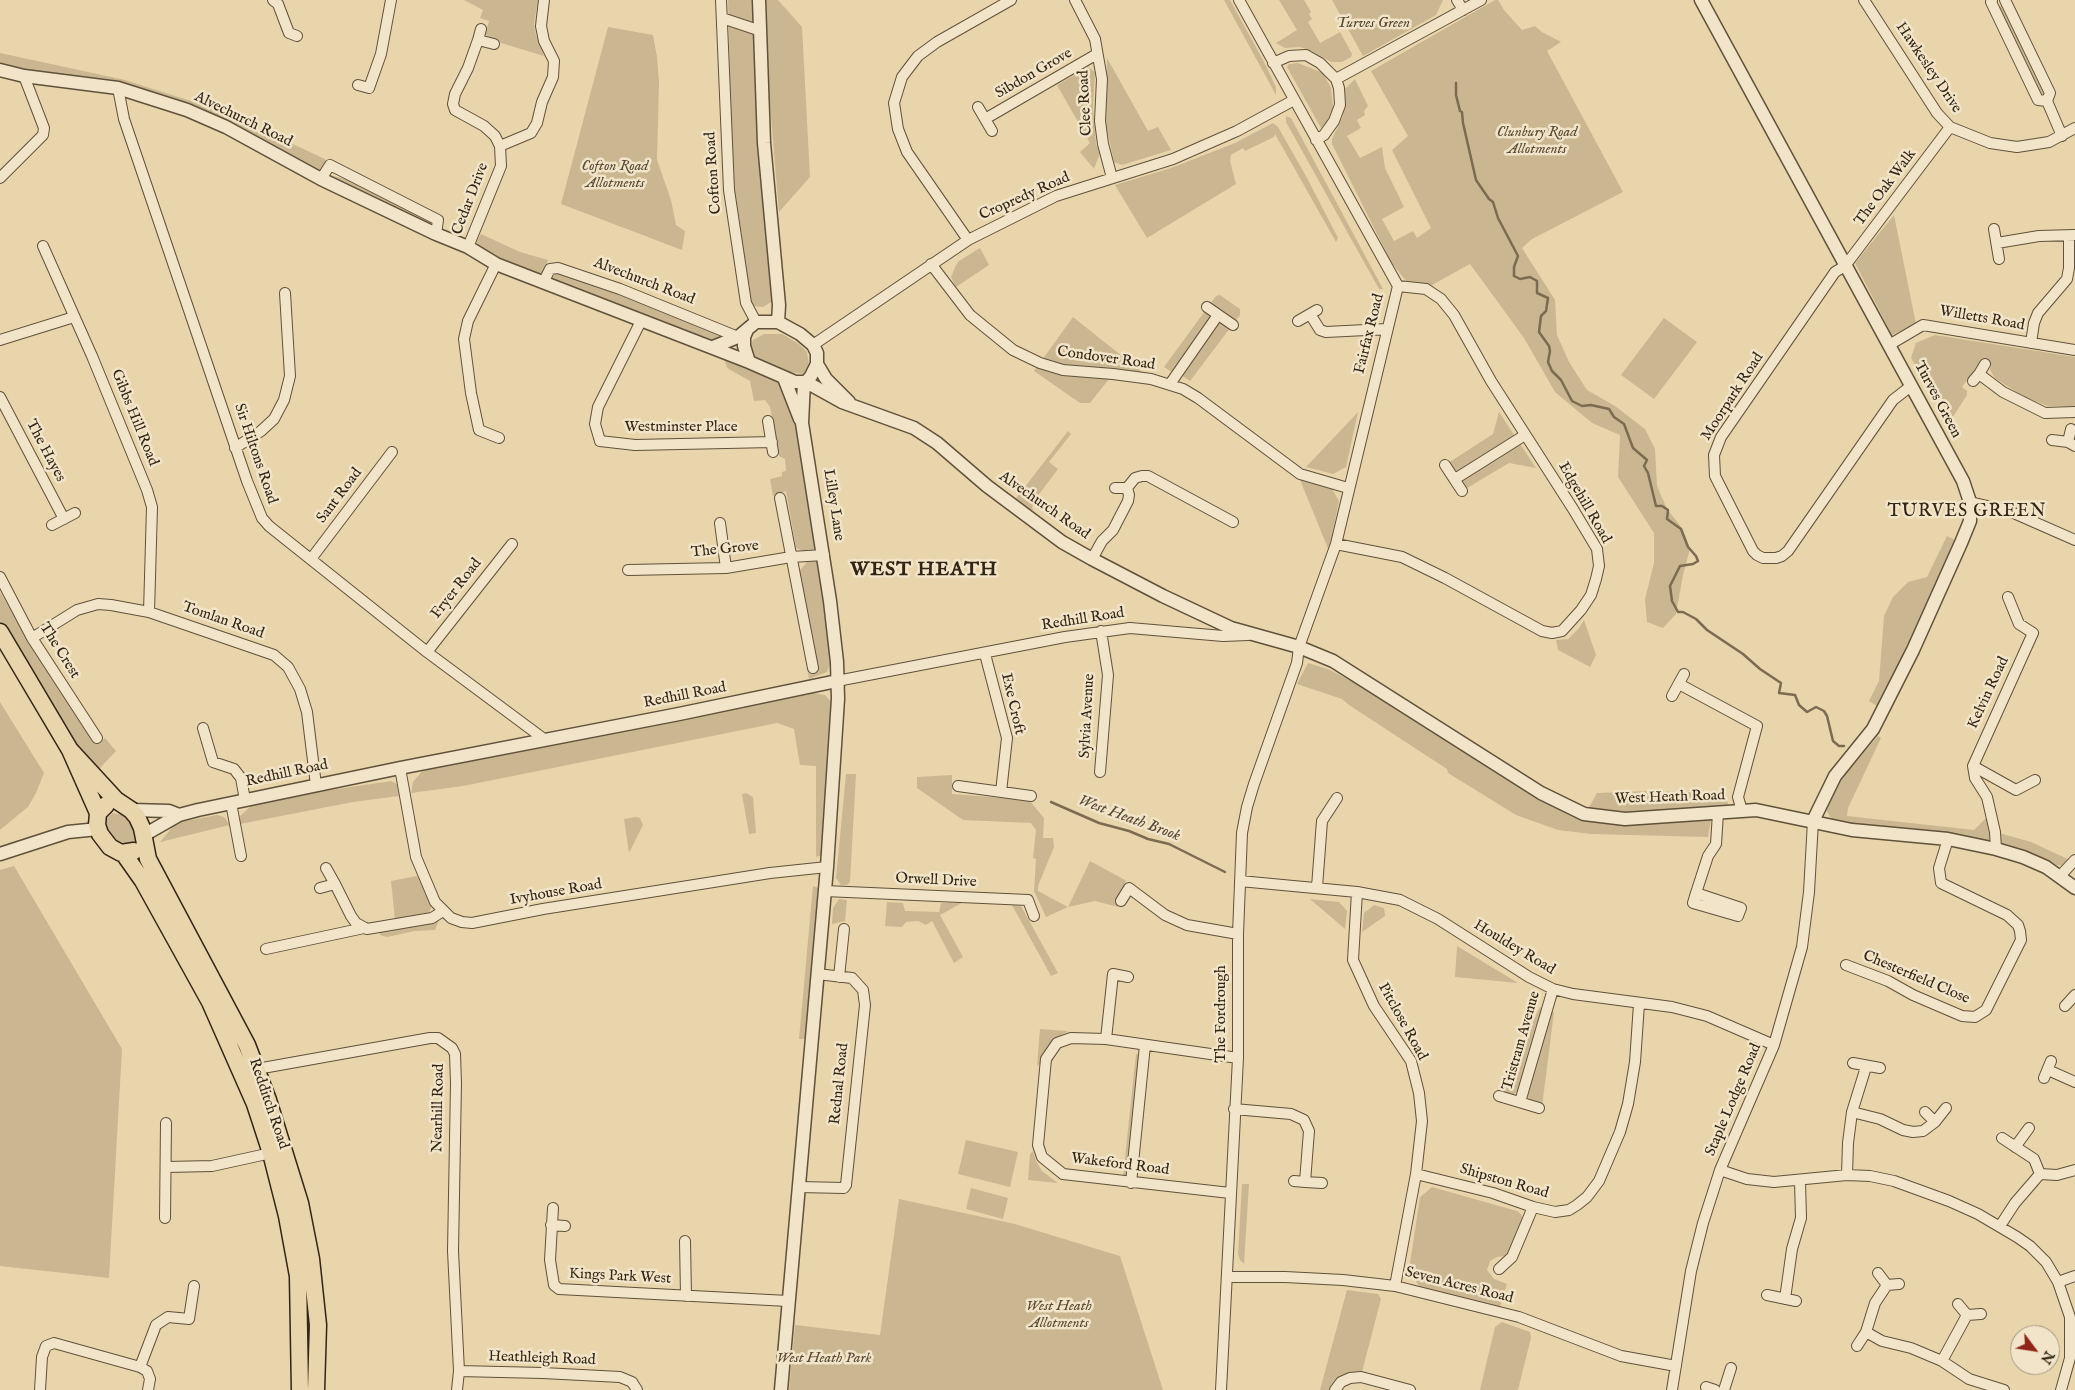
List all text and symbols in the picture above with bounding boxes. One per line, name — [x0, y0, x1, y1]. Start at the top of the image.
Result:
park label: Turves Green — [1336, 15, 1410, 33]
street label: Hawkesley Drive — [1891, 19, 1965, 117]
street label: Sibdon Grove — [992, 45, 1076, 103]
street label: Clee Road — [1075, 70, 1097, 136]
street label: Alvechurch Road — [191, 89, 295, 151]
park label: Clunbury Road Allotments — [1497, 124, 1577, 159]
street label: Cofton Road — [702, 131, 726, 215]
street label: The Oak Walk — [1851, 146, 1921, 230]
park label: Cofton Road Allotments — [582, 158, 648, 193]
street label: Cedar Drive — [449, 160, 493, 238]
street label: Cropredy Road — [977, 169, 1073, 225]
street label: Alvechurch Road — [591, 254, 697, 310]
street label: Fairfax Road — [1351, 292, 1389, 376]
street label: Willetts Road — [1938, 303, 2026, 335]
street label: Condover Road — [1056, 343, 1156, 375]
street label: Moorpark Road — [1698, 350, 1768, 444]
street label: Turves Green — [1909, 359, 1965, 441]
street label: Gibbs Hill Road — [106, 367, 162, 469]
street label: Sir Hiltons Road — [229, 401, 281, 507]
street label: The Hayes — [21, 417, 69, 485]
street label: Westminster Place — [624, 419, 738, 437]
street label: Edgehill Road — [1554, 459, 1614, 547]
street label: Sant Road — [313, 465, 367, 527]
street label: Lilley Lane — [818, 468, 848, 542]
street label: Alvechurch Road — [995, 468, 1093, 544]
district label: TURVES GREEN — [1886, 501, 2048, 523]
street label: The Grove — [690, 537, 760, 563]
street label: Fryer Road — [428, 555, 486, 623]
district label: WEST HEATH — [849, 559, 999, 583]
street label: Tomlan Road — [180, 599, 266, 643]
street label: Redhill Road — [1040, 605, 1126, 635]
street label: The Crest — [35, 620, 83, 682]
street label: Kelvin Road — [1964, 654, 2014, 732]
street label: Exe Croft — [996, 672, 1028, 736]
street label: Sylvia Avenue — [1077, 673, 1099, 759]
street label: Redhill Road — [642, 679, 728, 713]
street label: Redhill Road — [244, 757, 330, 791]
street label: West Heath Road — [1614, 787, 1726, 809]
water label: West Heath Brook — [1075, 792, 1183, 846]
street label: Orwell Drive — [895, 870, 977, 892]
street label: Ivyhouse Road — [509, 876, 603, 910]
street label: Houldey Road — [1470, 917, 1558, 979]
street label: Chesterfield Close — [1860, 947, 1972, 1009]
street label: The Fordrough — [1213, 965, 1231, 1063]
street label: Pitclose Road — [1373, 980, 1431, 1064]
street label: Tristram Avenue — [1499, 989, 1545, 1093]
street label: Staple Lodge Road — [1702, 1041, 1766, 1159]
street label: Rednal Road — [827, 1042, 853, 1126]
street label: Redditch Road — [244, 1056, 292, 1152]
street label: Nearhill Road — [429, 1063, 449, 1153]
street label: Wakeford Road — [1070, 1150, 1170, 1180]
street label: Shipston Road — [1458, 1161, 1550, 1203]
street label: Seven Acres Road — [1403, 1264, 1515, 1308]
street label: Kings Park West — [568, 1265, 672, 1289]
park label: West Heath Allotments — [1026, 1298, 1092, 1333]
north arrow — [2010, 1325, 2060, 1375]
text: N — [2036, 1347, 2058, 1367]
street label: Heathleigh Road — [488, 1348, 596, 1370]
park label: West Heath Park — [777, 1350, 871, 1368]

